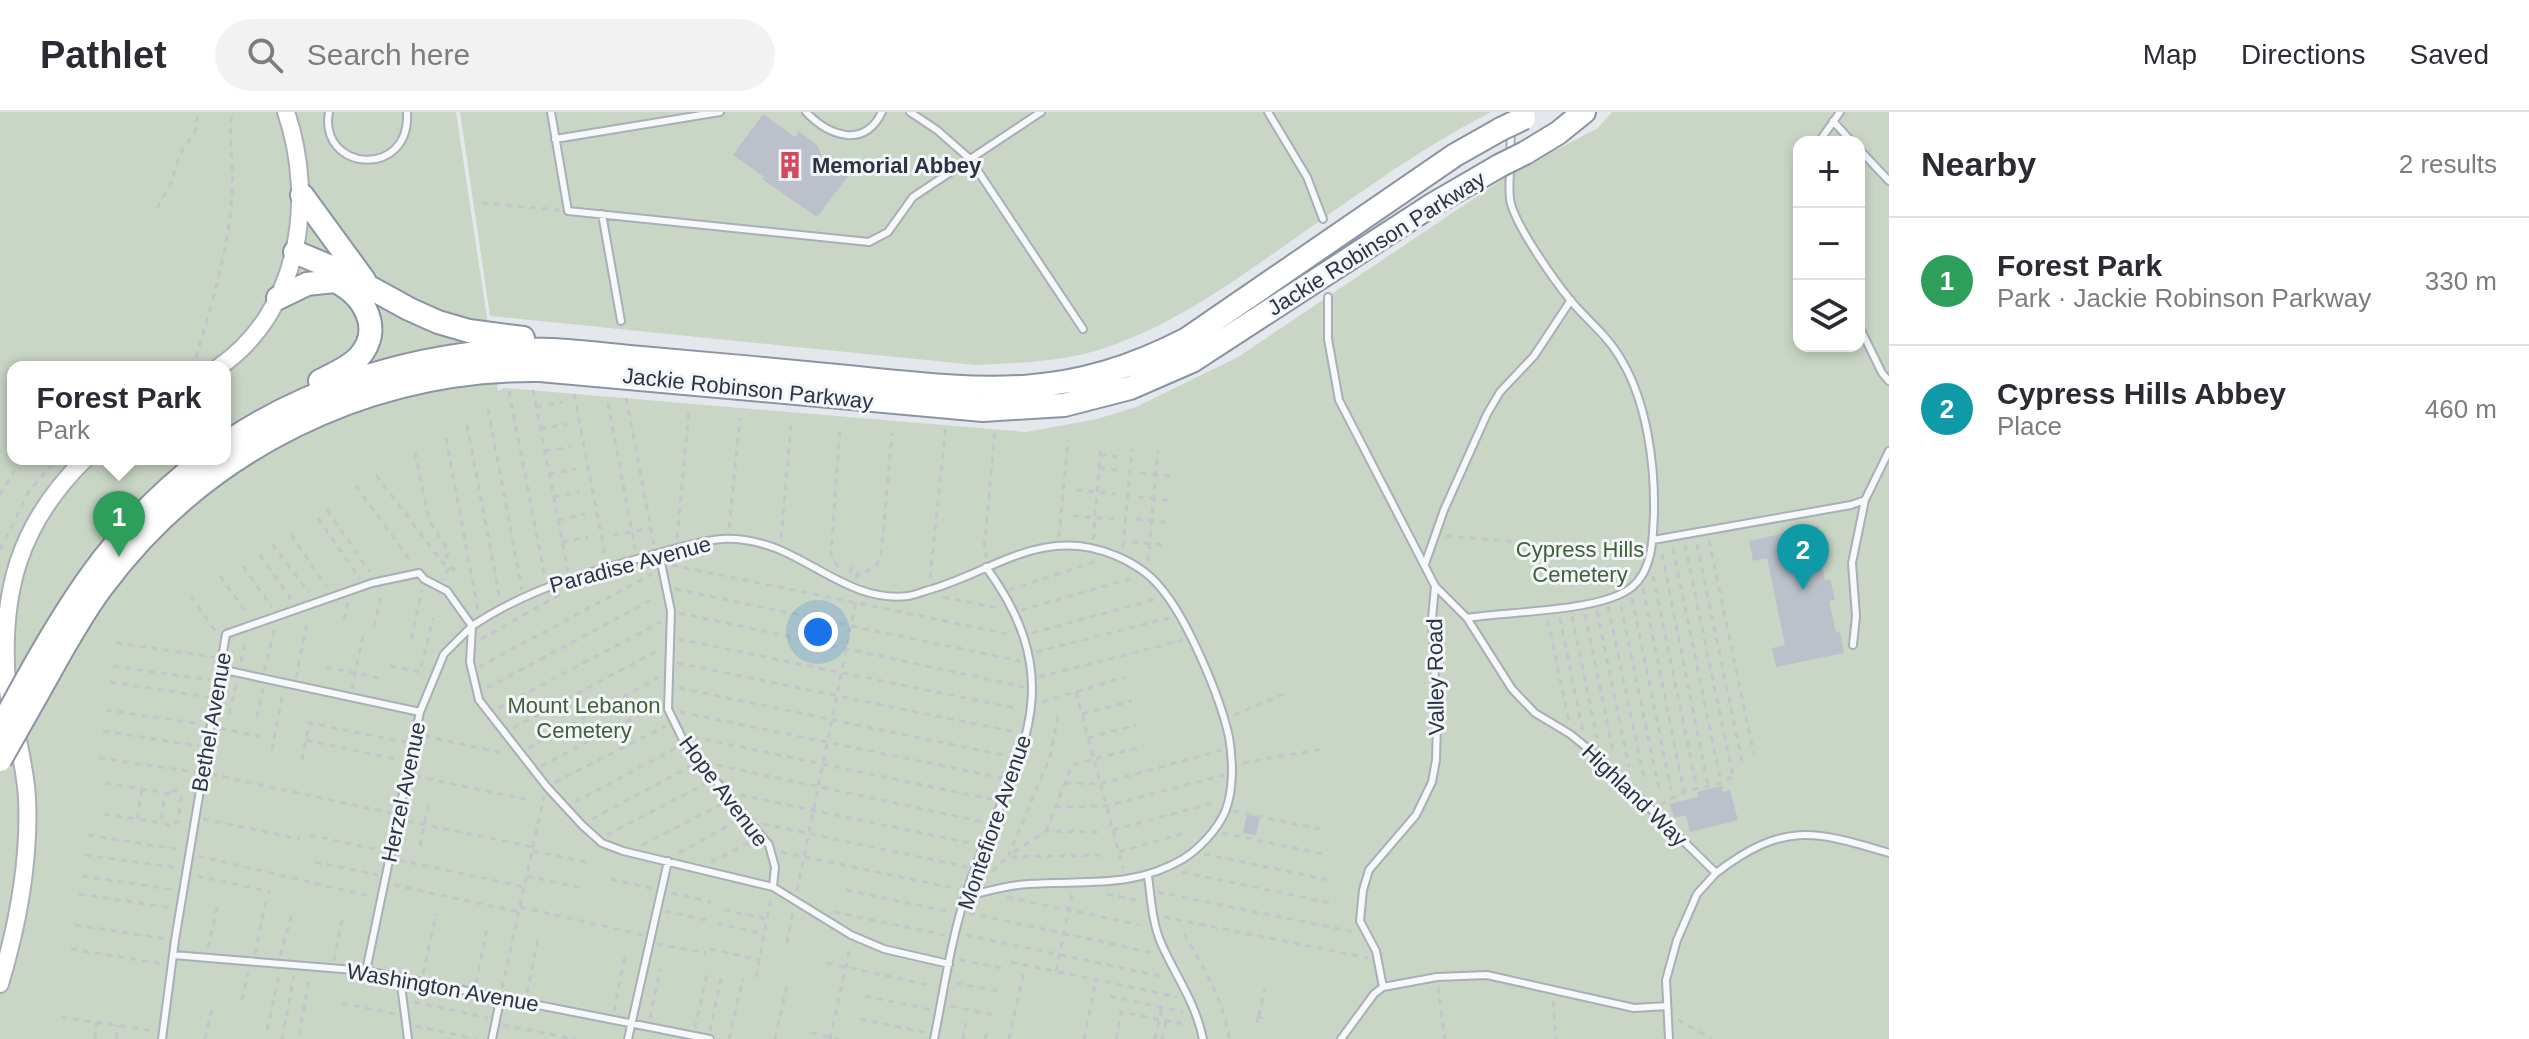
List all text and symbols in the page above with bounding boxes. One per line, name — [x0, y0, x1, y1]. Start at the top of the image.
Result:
search box — [215, 19, 775, 91]
icon: search — [243, 33, 287, 77]
text: Pathlet — [40, 34, 167, 76]
text: Search here — [307, 38, 470, 71]
text: Map — [2143, 39, 2197, 70]
text: Directions — [2241, 39, 2366, 70]
text: Saved — [2410, 39, 2489, 70]
map controls — [1793, 136, 1865, 352]
button: + — [1793, 136, 1865, 208]
text: Nearby — [1921, 145, 2036, 183]
text: 2 results — [2399, 149, 2497, 179]
building icon: Memorial Abbey — [775, 150, 805, 180]
place label: Memorial Abbey — [812, 153, 982, 178]
street label: Jackie Robinson Parkway — [1263, 166, 1490, 321]
button: − — [1793, 208, 1865, 280]
text: Forest Park — [1997, 249, 2162, 282]
text: 1 — [1940, 266, 1954, 296]
text: 330 m — [2425, 266, 2497, 296]
button: layers — [1793, 280, 1865, 352]
text: Park · Jackie Robinson Parkway — [1997, 283, 2371, 313]
popup — [7, 361, 231, 465]
street label: Jackie Robinson Parkway — [621, 363, 875, 414]
text: Cypress Hills Abbey — [1997, 377, 2286, 410]
text: Forest Park — [36, 381, 202, 414]
text: 2 — [1940, 394, 1954, 424]
text: 460 m — [2425, 394, 2497, 424]
text: Place — [1997, 411, 2062, 441]
text: Park — [36, 415, 90, 445]
pin: 1 — [93, 491, 145, 557]
pin: 2 — [1777, 524, 1829, 590]
street label: Paradise Avenue — [547, 531, 714, 598]
park label: Cypress Hills Cemetery — [1516, 537, 1644, 587]
your location — [798, 612, 838, 652]
street label: Valley Road — [1422, 618, 1449, 736]
street label: Bethel Avenue — [187, 650, 236, 794]
park label: Mount Lebanon Cemetery — [508, 693, 660, 743]
street label: Herzel Avenue — [376, 720, 431, 864]
street label: Hope Avenue — [674, 731, 773, 851]
street label: Montefiore Avenue — [953, 732, 1036, 913]
street label: Highland Way — [1577, 739, 1692, 852]
street label: Washington Avenue — [345, 958, 541, 1017]

